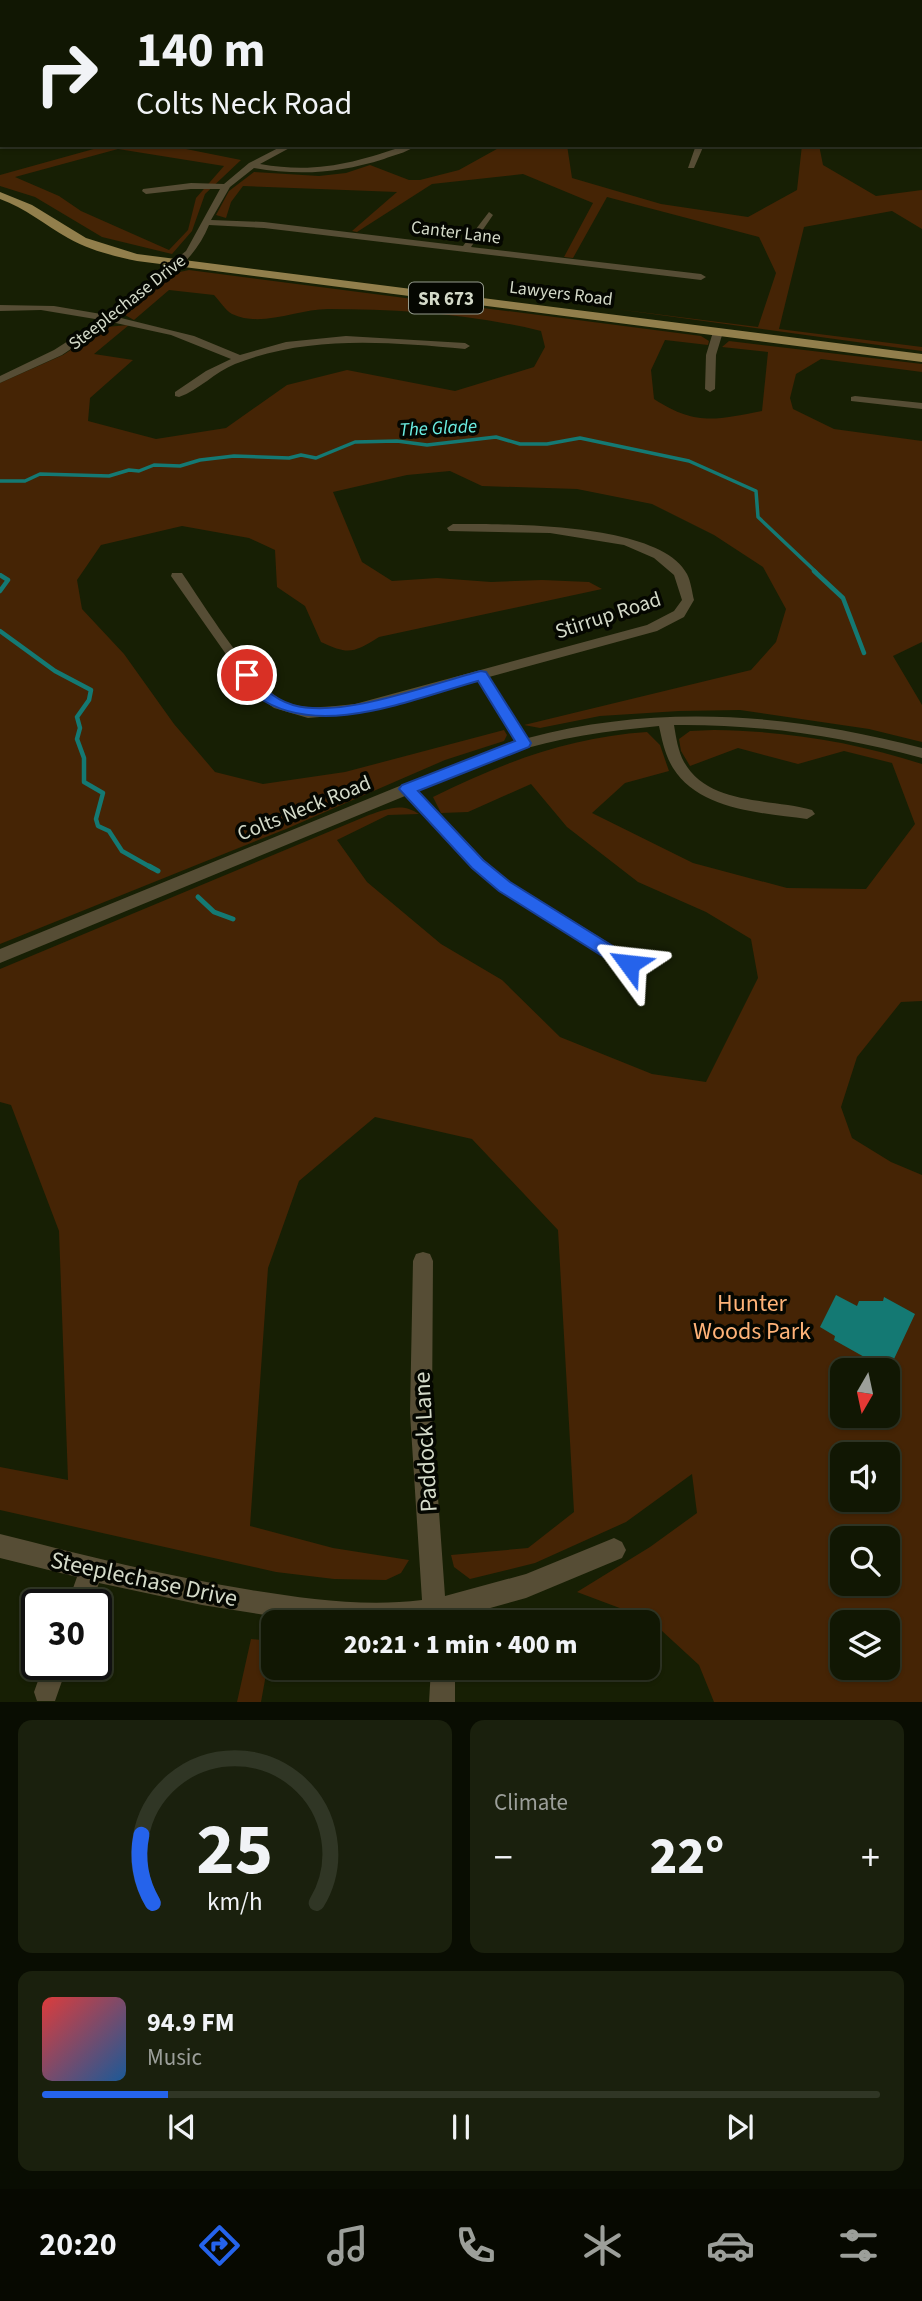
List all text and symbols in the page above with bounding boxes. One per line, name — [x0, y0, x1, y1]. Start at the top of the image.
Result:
text: 140 m — [136, 16, 265, 86]
icon: right — [21, 28, 112, 119]
text: Colts Neck Road — [136, 81, 352, 127]
street label: Canter Lane — [410, 215, 502, 250]
street label: Steeplechase Drive — [63, 249, 191, 356]
street label: Lawyers Road — [508, 275, 614, 312]
road number: SR 673 — [409, 282, 483, 314]
water label: The Glade — [398, 413, 478, 444]
street label: Stirrup Road — [551, 584, 665, 646]
pin — [217, 645, 277, 705]
icon: arrive — [228, 656, 266, 694]
street label: Colts Neck Road — [233, 768, 375, 848]
position arrow — [592, 927, 666, 1001]
park label: Hunter Woods Park — [693, 1286, 811, 1349]
north arrow — [830, 1358, 900, 1428]
map controls — [830, 1358, 900, 1680]
street label: Paddock Lane — [404, 1371, 447, 1513]
button: sound — [830, 1442, 900, 1512]
button: search — [830, 1526, 900, 1596]
street label: Steeplechase Drive — [47, 1543, 240, 1616]
speed limit sign: 30 — [21, 1589, 112, 1680]
button: layers — [830, 1610, 900, 1680]
text: 20:21 · 1 min · 400 m — [344, 1626, 577, 1663]
text: Climate — [494, 1786, 568, 1819]
text: 25 — [197, 1798, 273, 1902]
text: 22° — [650, 1820, 724, 1894]
text: − — [494, 1831, 513, 1885]
text: + — [861, 1831, 880, 1885]
text: km/h — [207, 1883, 263, 1919]
text: 94.9 FM — [147, 2004, 235, 2041]
text: Music — [147, 2041, 202, 2074]
icon: previous — [163, 2108, 201, 2146]
icon: pause — [442, 2108, 480, 2146]
icon: next — [721, 2108, 759, 2146]
icon: directions — [195, 2221, 244, 2270]
icon: music — [323, 2221, 372, 2270]
icon: phone — [451, 2221, 500, 2270]
icon: climate — [578, 2221, 627, 2270]
icon: car — [706, 2221, 755, 2270]
icon: filters — [834, 2221, 883, 2270]
text: 20:20 — [39, 2222, 117, 2268]

